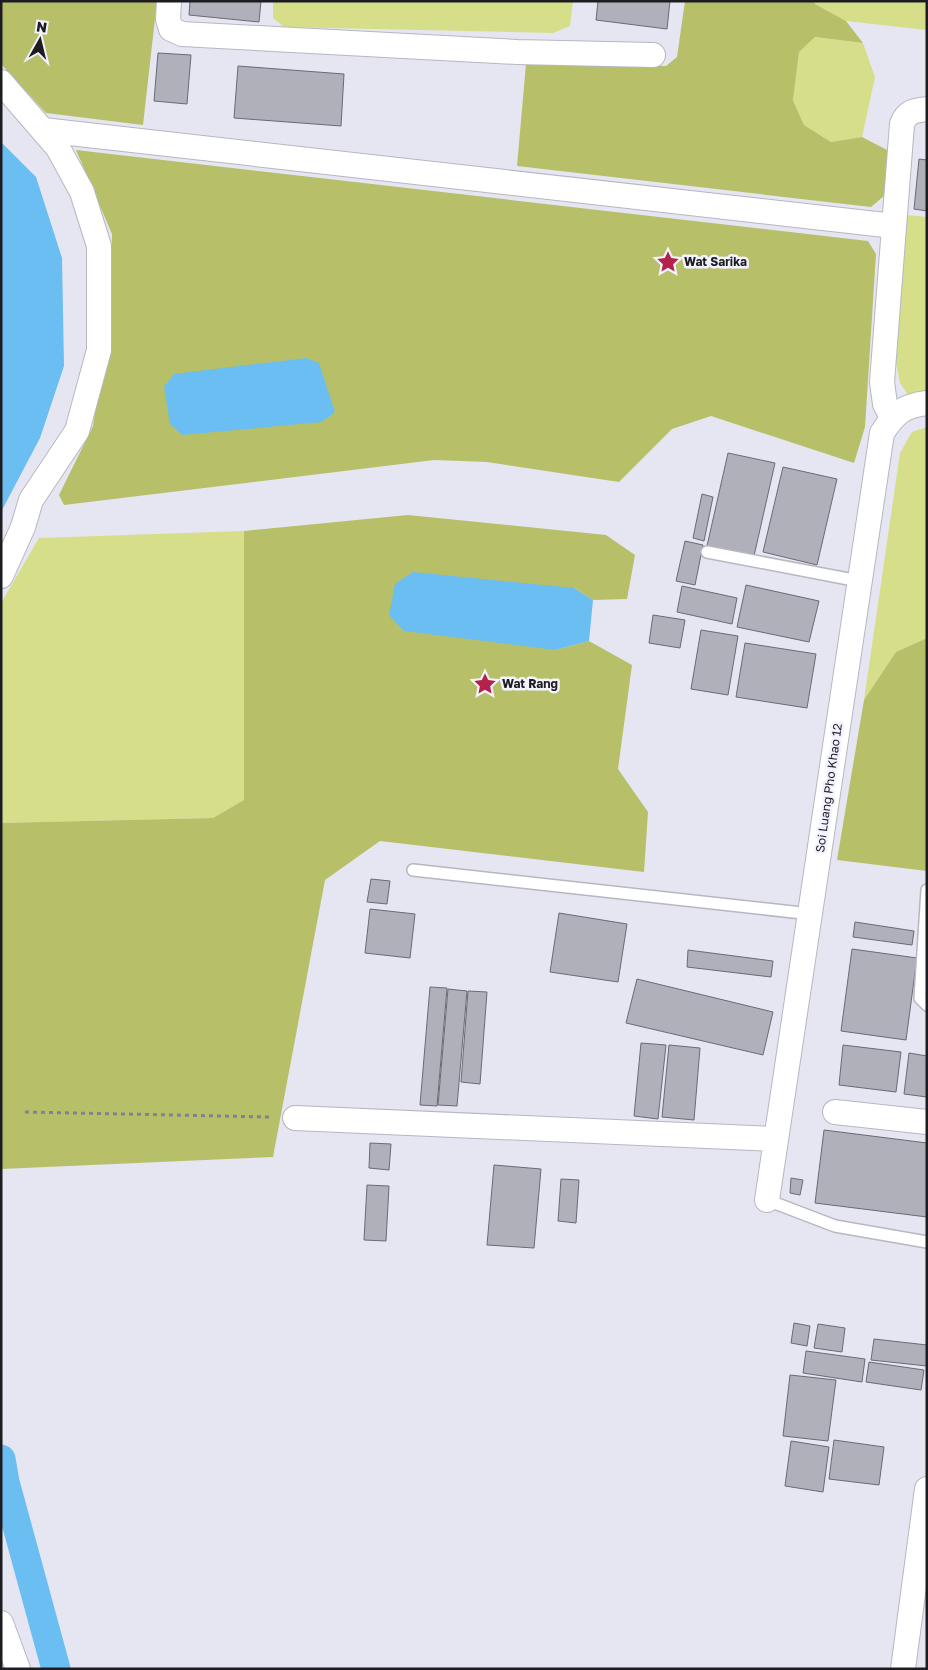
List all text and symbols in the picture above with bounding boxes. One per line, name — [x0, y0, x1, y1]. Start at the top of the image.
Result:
north arrow — [15, 15, 65, 65]
text: N — [35, 17, 48, 36]
place icon: Wat Sarika — [655, 249, 681, 275]
place label: Wat Sarika — [684, 254, 747, 269]
place icon: Wat Rang — [472, 671, 498, 697]
place label: Wat Rang — [502, 676, 558, 691]
street label: Soi Luang Pho Khao 12 — [812, 722, 845, 854]

